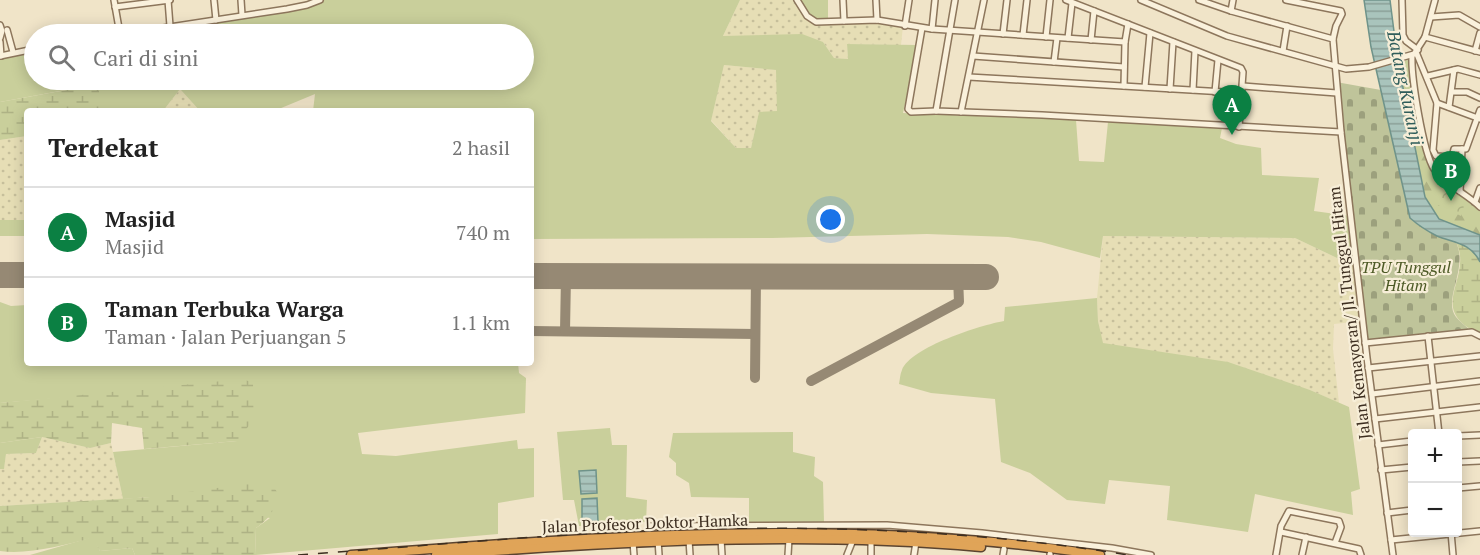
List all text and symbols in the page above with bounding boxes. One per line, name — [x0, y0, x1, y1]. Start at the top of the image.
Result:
search box — [24, 24, 534, 90]
water label: Batang Kuranji — [1382, 27, 1430, 147]
icon: search — [45, 41, 78, 74]
text: Cari di sini — [93, 43, 199, 72]
pin: A — [1212, 86, 1252, 135]
text: Terdekat — [48, 130, 159, 164]
text: 2 hasil — [452, 134, 510, 161]
pin: B — [1432, 152, 1470, 201]
street label: Jalan Kemayoran/ Jl. Tunggul Hitam — [1323, 185, 1375, 440]
text: Masjid — [105, 204, 175, 233]
your location — [816, 205, 845, 234]
text: A — [60, 219, 75, 246]
text: 740 m — [456, 219, 510, 246]
text: Masjid — [105, 233, 164, 260]
park label: TPU Tunggul Hitam — [1361, 256, 1451, 296]
text: Taman Terbuka Warga — [105, 294, 344, 323]
text: B — [61, 309, 74, 336]
text: 1.1 km — [451, 309, 510, 336]
text: Taman · Jalan Perjuangan 5 — [105, 323, 347, 350]
map controls — [1408, 429, 1462, 537]
button: + — [1408, 429, 1462, 483]
button: − — [1408, 483, 1462, 537]
street label: Jalan Profesor Doktor Hamka — [541, 508, 749, 538]

